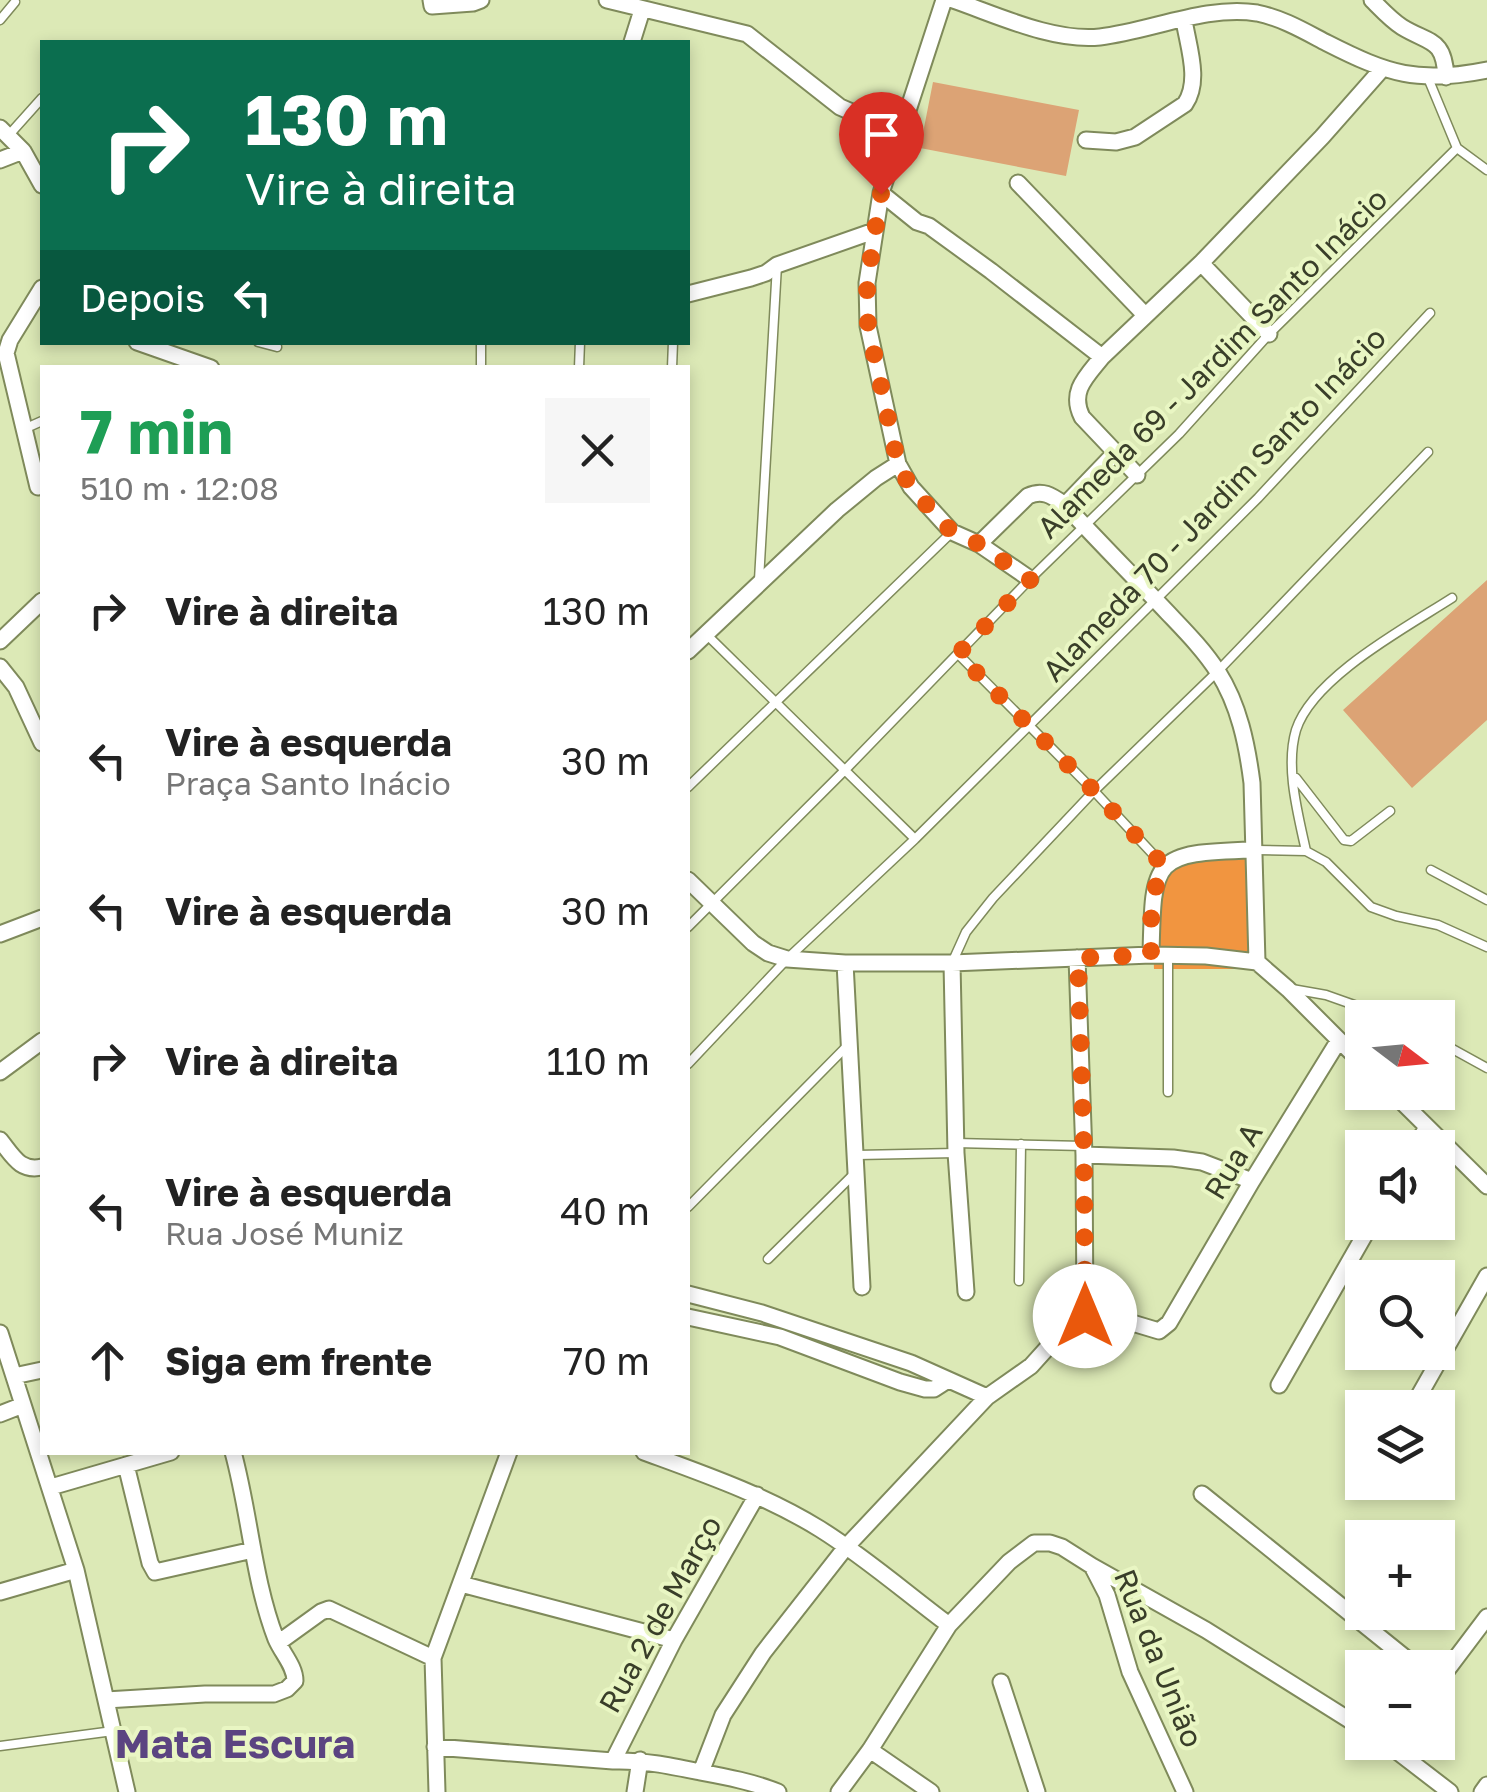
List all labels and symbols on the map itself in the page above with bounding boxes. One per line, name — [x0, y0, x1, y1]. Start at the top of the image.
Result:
pin — [839, 92, 924, 195]
street label: Alameda 69 - Jardim Santo Inácio — [1030, 181, 1394, 545]
street label: Alameda 70 - Jardim Santo Inácio — [1035, 319, 1393, 689]
north arrow — [1345, 1000, 1455, 1110]
street label: Rua A — [1196, 1116, 1270, 1206]
position arrow — [1033, 1264, 1137, 1368]
street label: Rua 2 de Março — [591, 1509, 729, 1719]
street label: Rua da União — [1107, 1564, 1211, 1752]
district label: Mata Escura — [115, 1719, 355, 1767]

